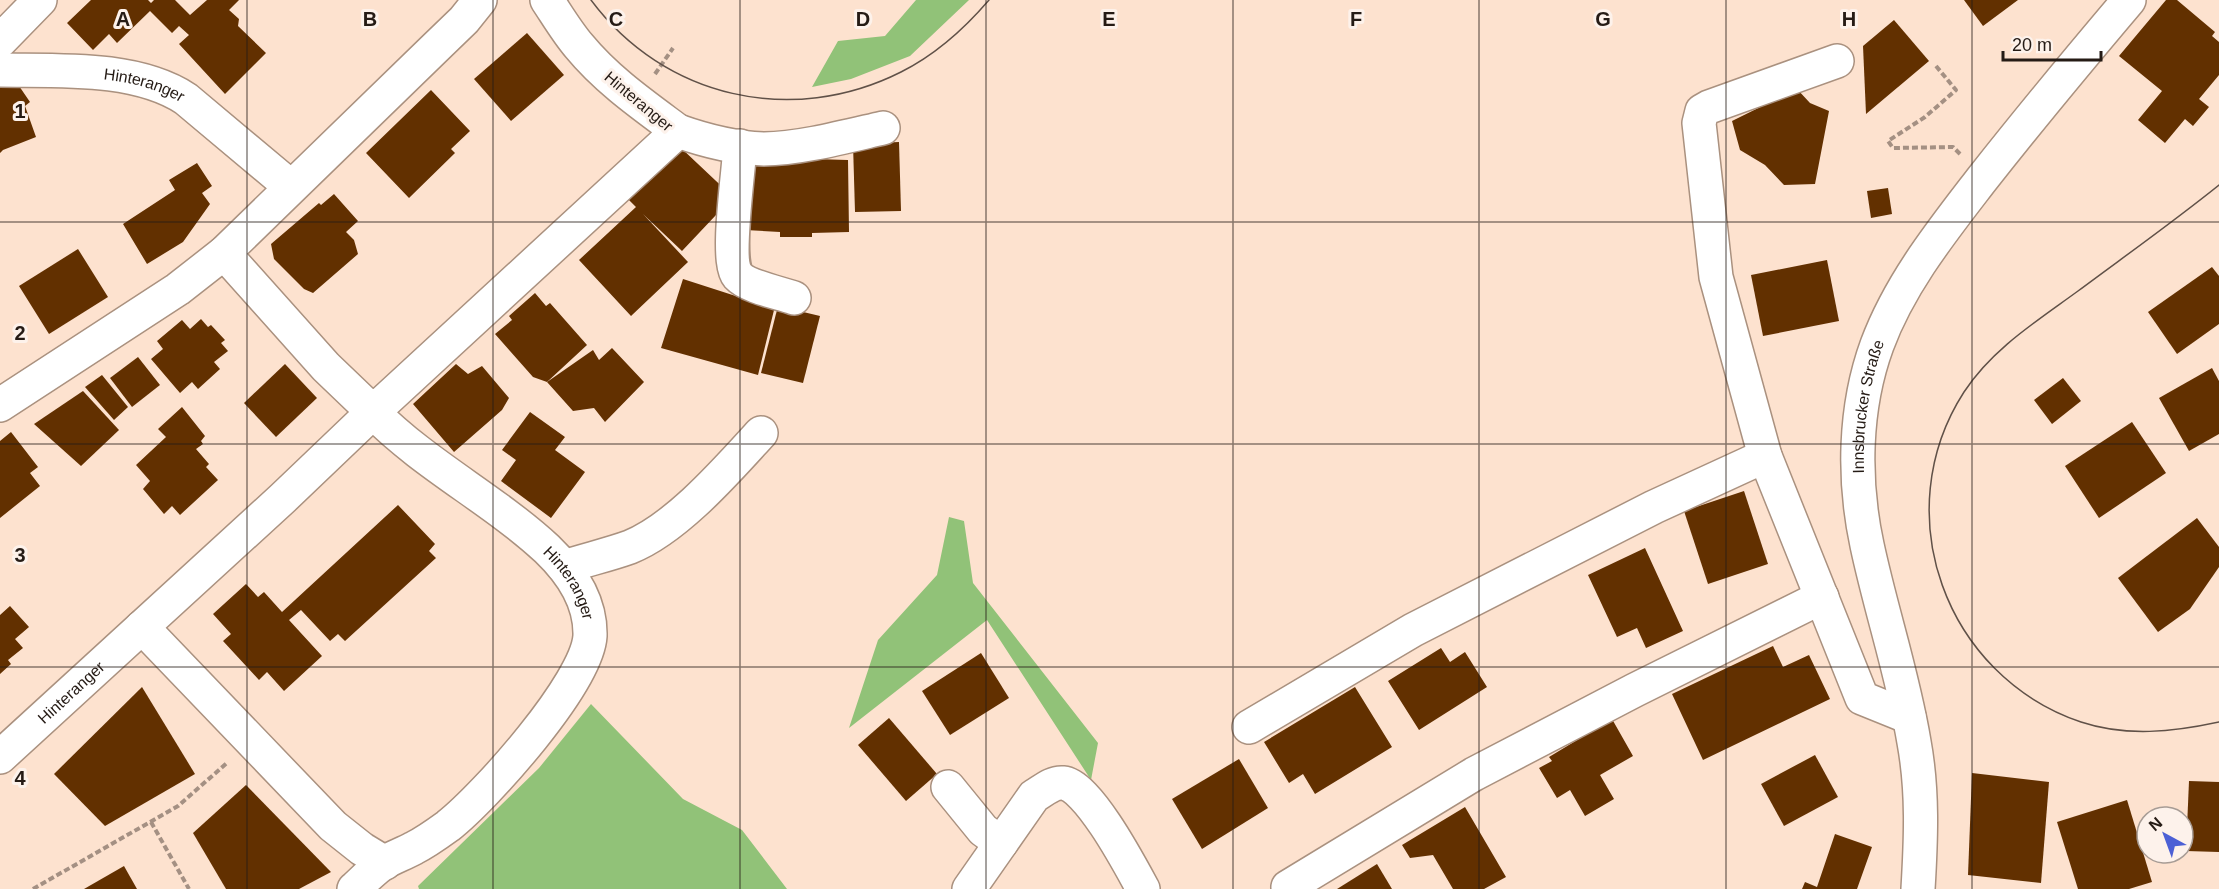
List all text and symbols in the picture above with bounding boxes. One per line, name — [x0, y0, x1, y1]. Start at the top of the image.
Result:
text: A — [116, 8, 130, 30]
text: B — [363, 8, 377, 30]
text: C — [609, 8, 623, 30]
text: D — [856, 8, 870, 30]
text: E — [1102, 8, 1116, 30]
text: F — [1350, 8, 1362, 30]
text: G — [1595, 8, 1611, 30]
text: H — [1842, 8, 1856, 30]
scale bar — [2003, 24, 2100, 62]
text: 20 m — [2012, 35, 2052, 55]
street label: Hinteranger — [103, 65, 188, 105]
street label: Hinteranger — [601, 68, 677, 135]
text: 1 — [14, 100, 26, 122]
text: 2 — [14, 322, 26, 344]
street label: Innsbrucker Straße — [1850, 337, 1887, 474]
street label: Hinteranger — [540, 543, 597, 622]
text: 3 — [14, 544, 26, 566]
street label: Hinteranger — [35, 658, 108, 727]
text: 4 — [14, 767, 26, 789]
north arrow — [2135, 805, 2195, 865]
text: N — [2146, 814, 2165, 834]

